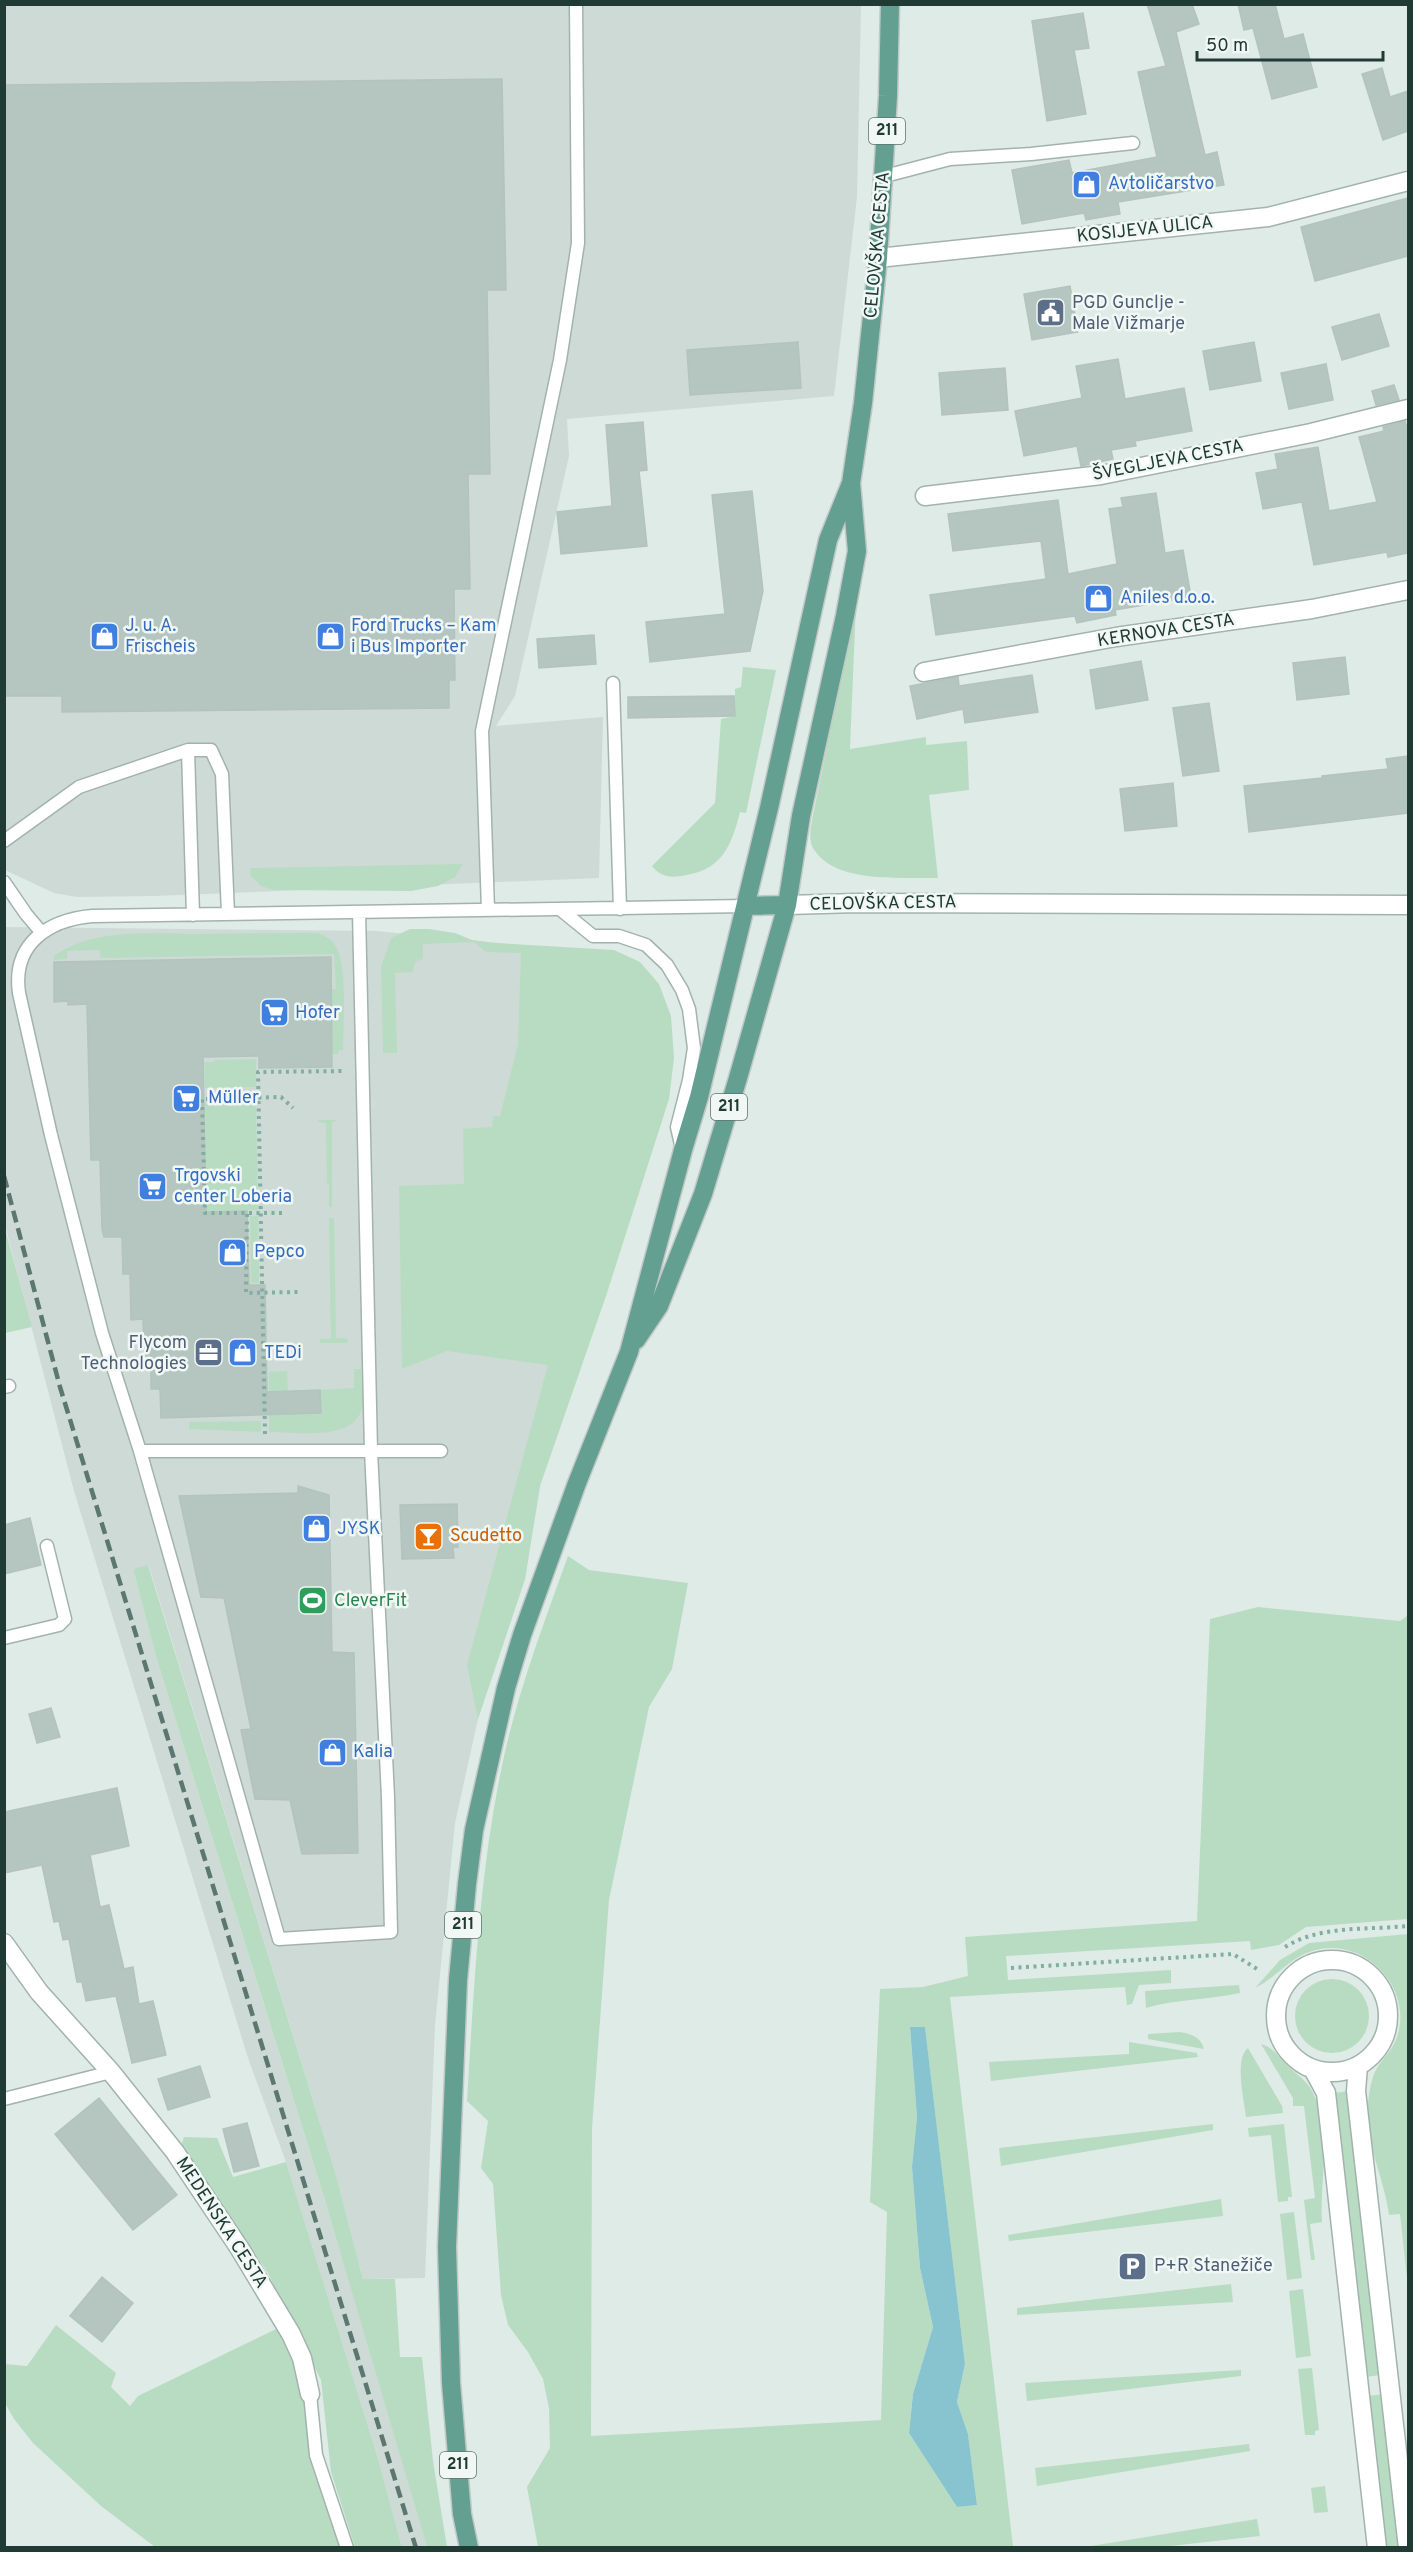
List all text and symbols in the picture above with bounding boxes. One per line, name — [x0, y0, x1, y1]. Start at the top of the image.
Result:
scale bar — [1197, 24, 1383, 62]
text: 50 m — [1206, 35, 1248, 58]
road number: 211 — [869, 118, 905, 144]
shop icon: Avtoličarstvo — [1071, 168, 1103, 200]
street label: CELOVŠKA CESTA — [858, 171, 896, 319]
place label: Avtoličarstvo — [1108, 173, 1214, 196]
street label: KOSIJEVA ULICA — [1076, 211, 1214, 249]
place label: PGD Gunclje - Male Vižmarje — [1072, 292, 1185, 336]
public building icon: PGD Gunclje - Male Vižmarje — [1035, 297, 1067, 329]
street label: ŠVEGLJEVA CESTA — [1090, 433, 1246, 487]
shop icon: Aniles d.o.o. — [1083, 582, 1115, 614]
place label: Aniles d.o.o. — [1120, 587, 1215, 610]
street label: KERNOVA CESTA — [1096, 609, 1236, 653]
place label: J. u. A. Frischeis — [125, 615, 196, 659]
place label: Ford Trucks – Kam i Bus Importer — [351, 615, 496, 659]
shop icon: J. u. A. Frischeis — [88, 620, 120, 652]
shop icon: Ford Trucks – Kam i Bus Importer — [314, 620, 346, 652]
street label: CELOVŠKA CESTA — [809, 889, 957, 917]
supermarket icon: Hofer — [258, 997, 290, 1029]
place label: Hofer — [295, 1002, 340, 1025]
supermarket icon: Müller — [171, 1082, 203, 1114]
place label: Müller — [208, 1087, 259, 1110]
road number: 211 — [711, 1094, 747, 1120]
place label: Trgovski center Loberia — [174, 1165, 292, 1209]
supermarket icon: Trgovski center Loberia — [137, 1170, 169, 1202]
shop icon: Pepco — [217, 1236, 249, 1268]
place label: Pepco — [254, 1241, 305, 1264]
place label: Flycom Technologies — [81, 1332, 187, 1376]
office icon: Flycom Technologies — [192, 1337, 224, 1369]
shop icon: TEDi — [227, 1337, 259, 1369]
place label: TEDi — [264, 1342, 302, 1365]
shop icon: JYSK — [300, 1513, 332, 1545]
place label: JYSK — [337, 1518, 381, 1541]
bar icon: Scudetto — [413, 1520, 445, 1552]
place label: Scudetto — [450, 1525, 522, 1548]
sports icon: CleverFit — [297, 1585, 329, 1617]
place label: CleverFit — [334, 1590, 407, 1613]
shop icon: Kalia — [316, 1736, 348, 1768]
place label: Kalia — [353, 1741, 393, 1764]
road number: 211 — [445, 1912, 481, 1938]
street label: MEDENSKA CESTA — [170, 2153, 272, 2293]
parking icon: P+R Stanežiče — [1117, 2250, 1149, 2282]
place label: P+R Stanežiče — [1154, 2255, 1273, 2278]
road number: 211 — [440, 2452, 476, 2478]

